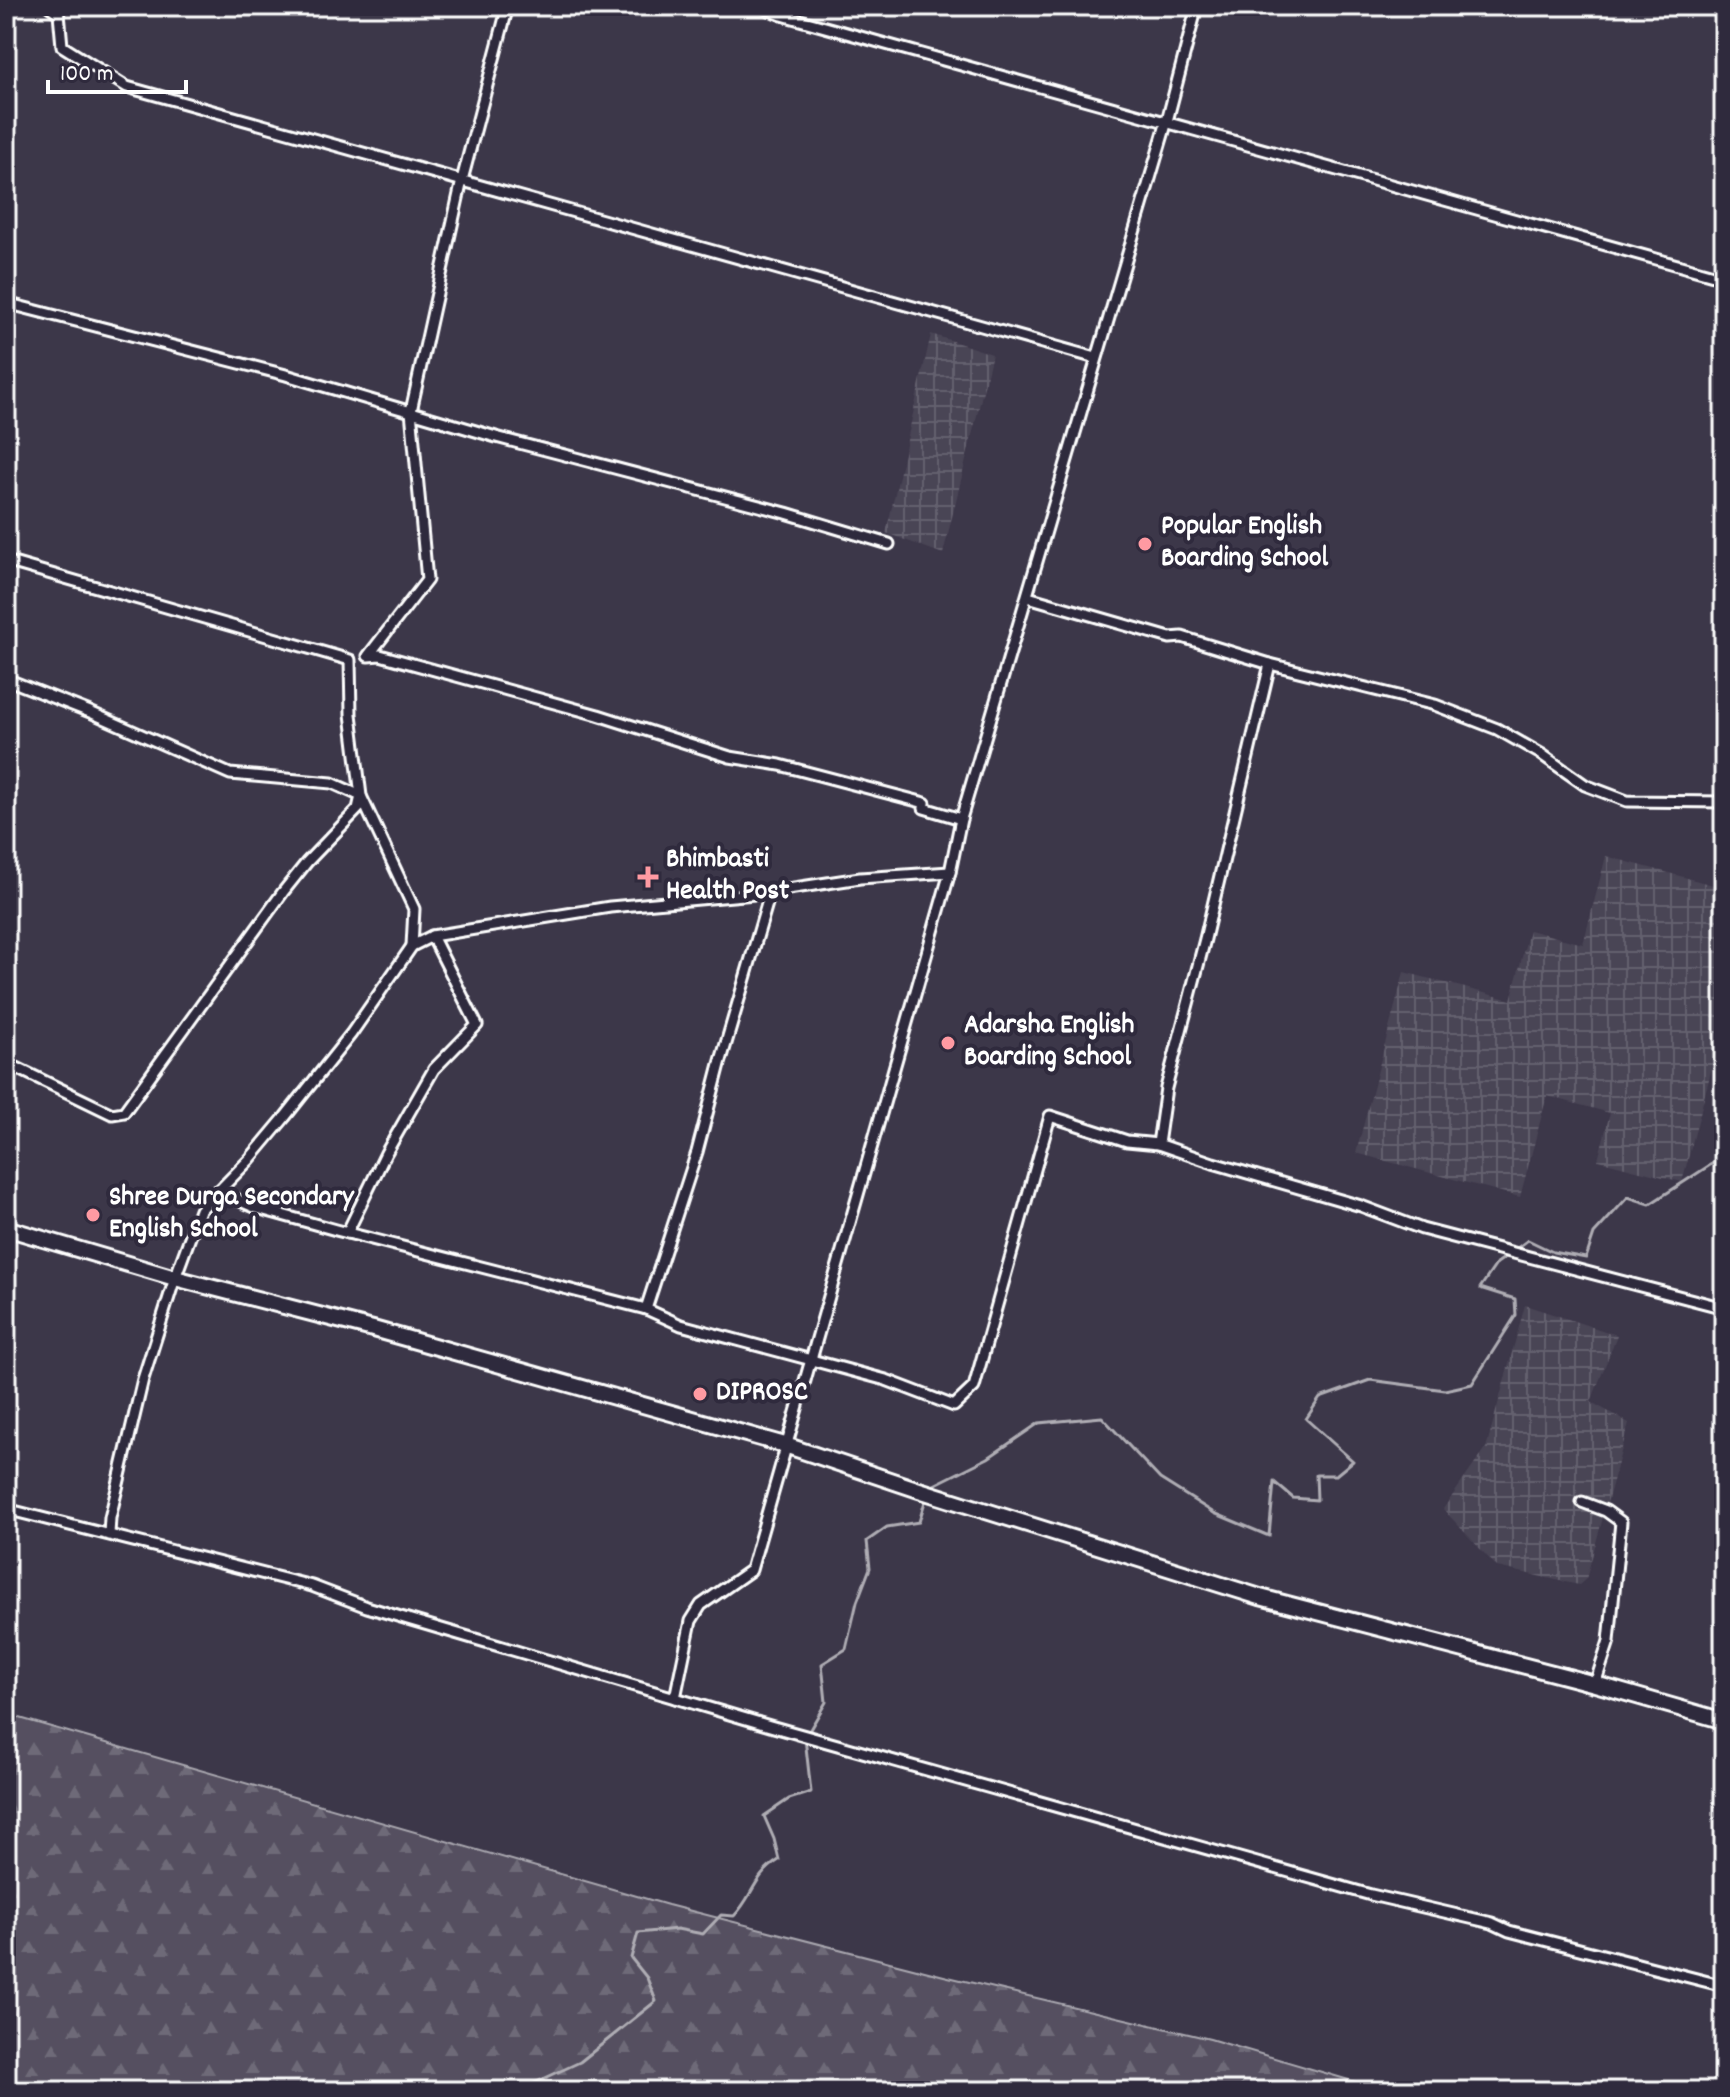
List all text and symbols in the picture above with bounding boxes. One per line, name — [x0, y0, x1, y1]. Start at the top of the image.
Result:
scale bar — [48, 44, 186, 94]
text: 100 m — [60, 58, 113, 92]
place label: Popular English Boarding School — [1161, 508, 1328, 580]
marker: Popular English Boarding School — [1136, 535, 1154, 553]
place label: Bhimbasti Health Post — [666, 841, 790, 913]
marker: Bhimbasti Health Post — [637, 866, 659, 888]
place label: Adarsha English Boarding School — [964, 1007, 1135, 1079]
marker: Adarsha English Boarding School — [939, 1034, 957, 1052]
place label: Shree Durga Secondary English School — [109, 1179, 355, 1251]
marker: Shree Durga Secondary English School — [84, 1206, 102, 1224]
place label: DIPROSC — [716, 1374, 808, 1414]
marker: DIPROSC — [691, 1385, 709, 1403]

